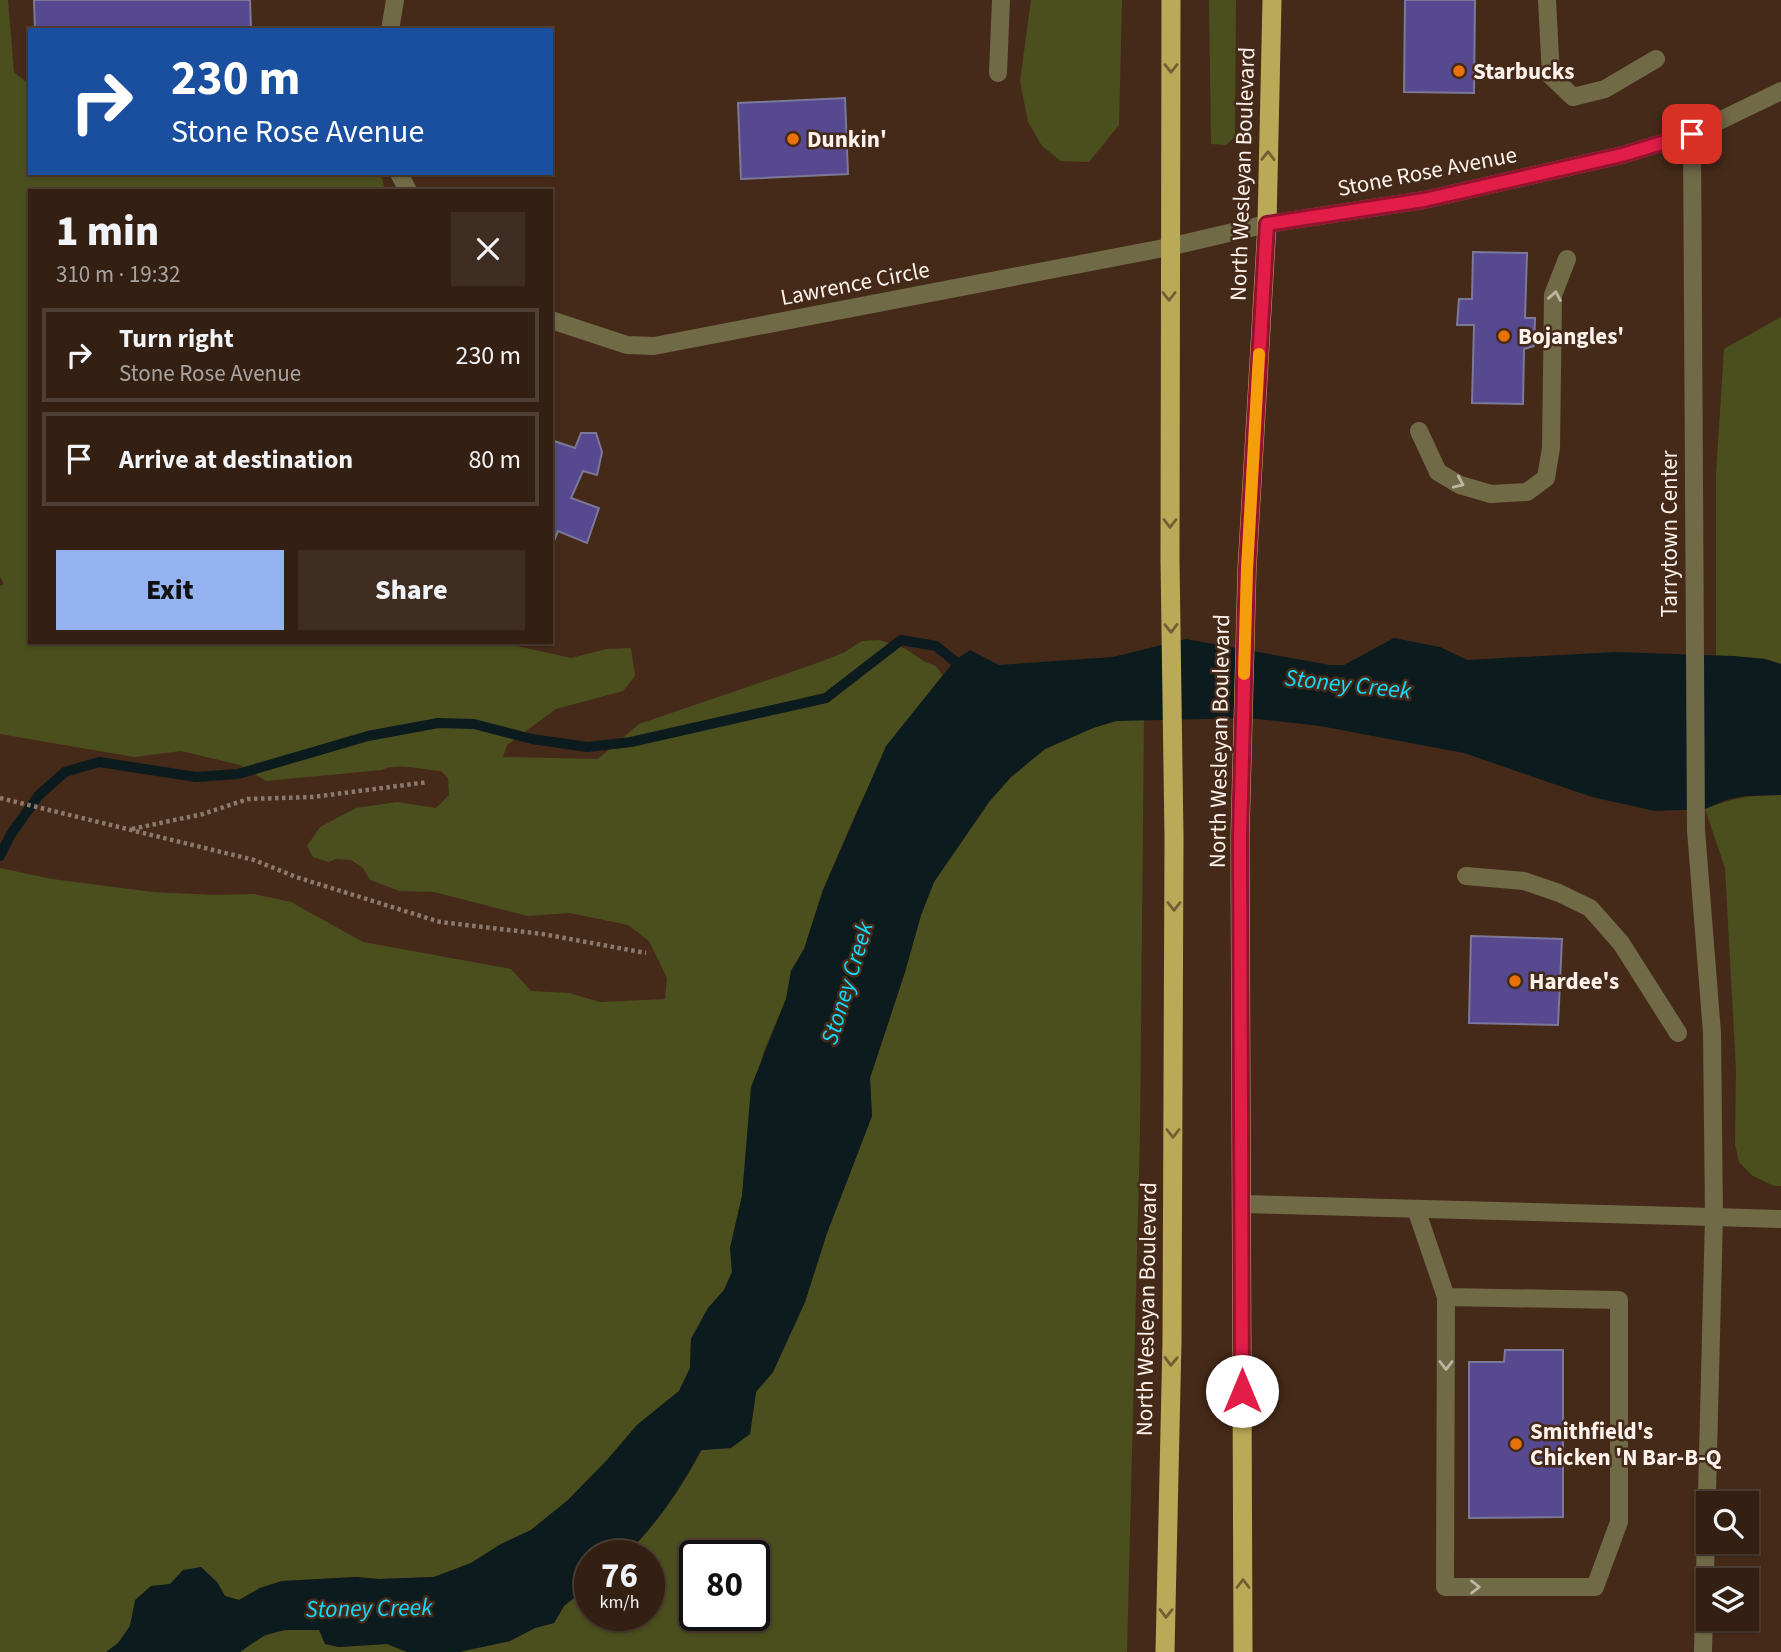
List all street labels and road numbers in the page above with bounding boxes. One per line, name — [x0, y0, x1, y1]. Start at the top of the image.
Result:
street label: North Wesleyan Boulevard — [1222, 46, 1263, 302]
street label: Stone Rose Avenue — [1335, 138, 1520, 205]
street label: Lawrence Circle — [778, 253, 933, 314]
street label: Tarrytown Center — [1653, 449, 1686, 618]
street label: North Wesleyan Boulevard — [1201, 614, 1238, 868]
street label: North Wesleyan Boulevard — [1128, 1182, 1165, 1436]

